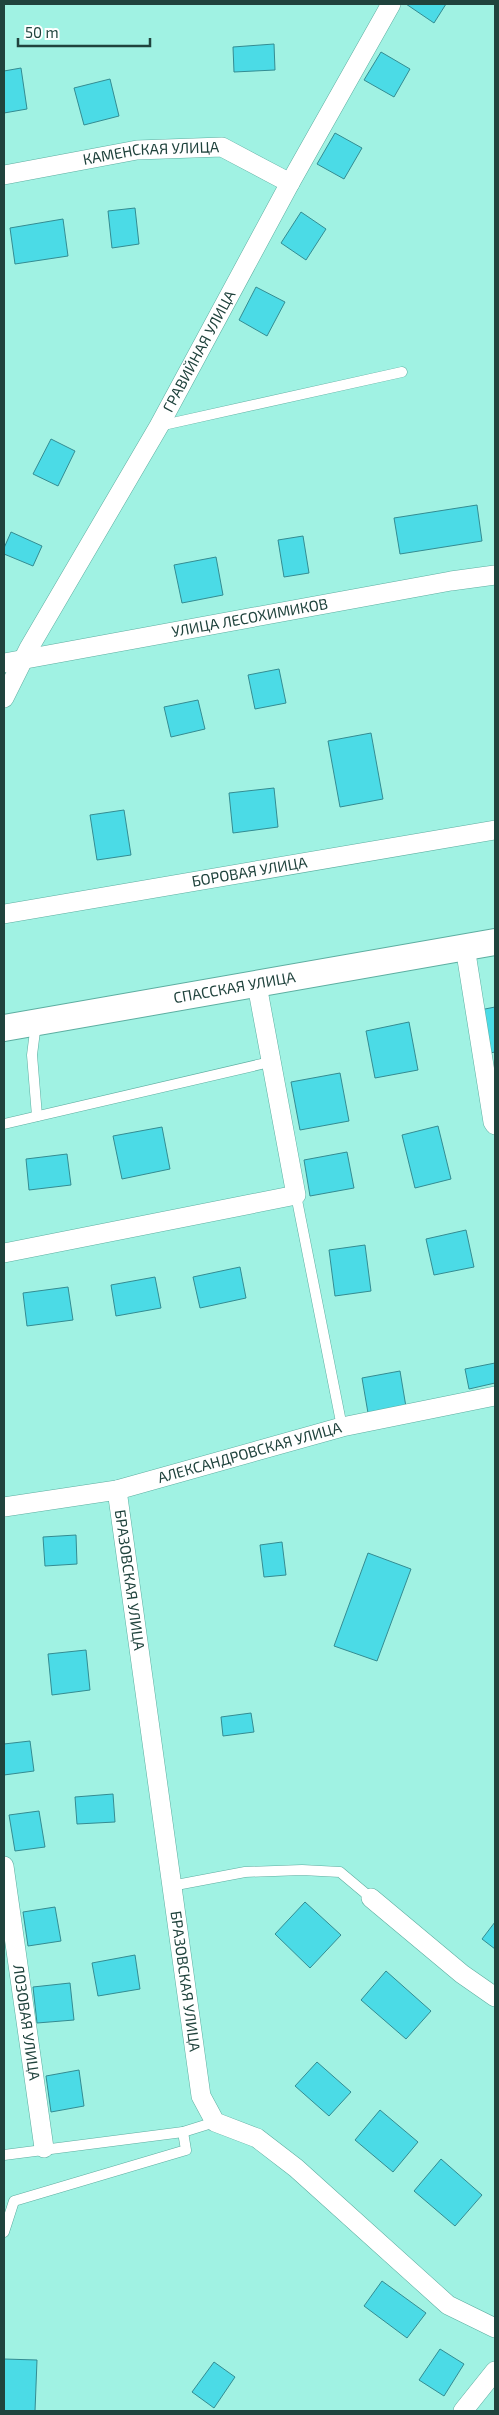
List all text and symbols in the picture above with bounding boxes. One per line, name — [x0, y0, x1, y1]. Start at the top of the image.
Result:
scale bar — [18, 15, 150, 47]
text: 50 m — [25, 23, 59, 41]
street label: КАМЕНСКАЯ УЛИЦА — [81, 137, 220, 168]
street label: ГРАВИЙНАЯ УЛИЦА — [158, 286, 239, 415]
street label: УЛИЦА ЛЕСОХИМИКОВ — [170, 594, 329, 640]
street label: БОРОВАЯ УЛИЦА — [190, 852, 309, 890]
street label: СПАССКАЯ УЛИЦА — [172, 967, 297, 1006]
street label: АЛЕКСАНДРОВСКАЯ УЛИЦА — [155, 1417, 344, 1486]
street label: БРАЗОВСКАЯ УЛИЦА — [112, 1508, 149, 1652]
street label: БРАЗОВСКАЯ УЛИЦА — [167, 1910, 205, 2053]
street label: ЛОЗОВАЯ УЛИЦА — [10, 1963, 44, 2082]

